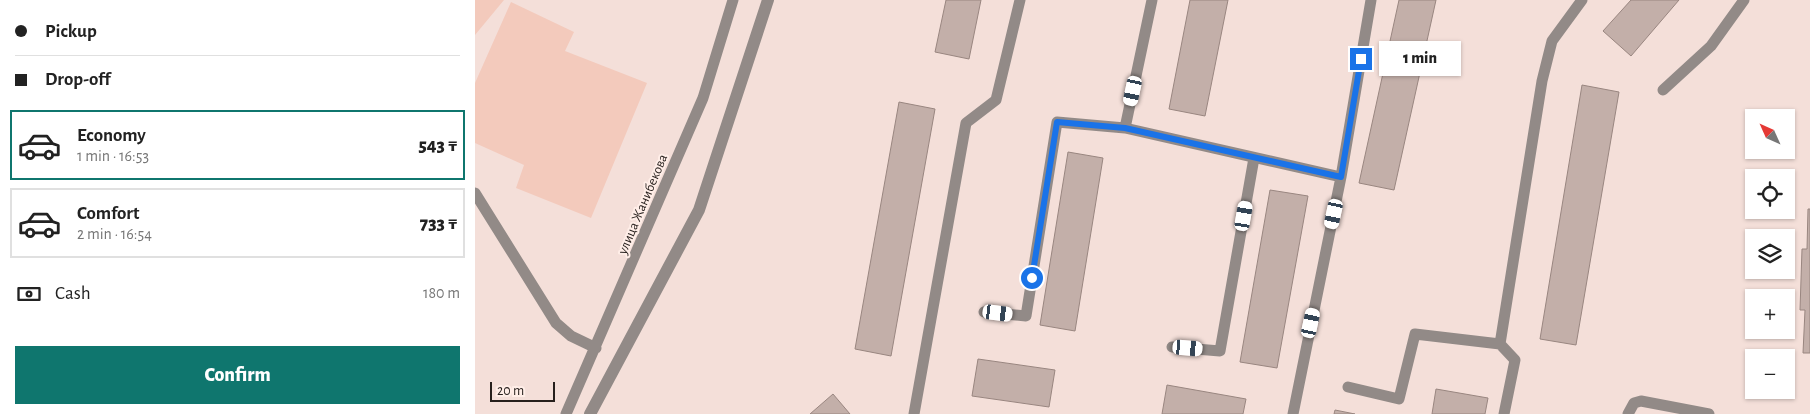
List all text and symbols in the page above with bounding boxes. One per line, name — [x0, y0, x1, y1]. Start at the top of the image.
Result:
text: Pickup — [45, 22, 97, 41]
callout: 1 min — [1379, 42, 1461, 76]
route end — [1350, 48, 1372, 70]
text: 1 min — [1403, 50, 1437, 66]
text: Drop-off — [45, 70, 110, 89]
car — [1122, 75, 1143, 107]
north arrow — [1745, 109, 1795, 159]
map controls — [1745, 109, 1795, 399]
icon: car — [17, 123, 62, 168]
text: Economy — [77, 126, 146, 145]
text: 543 ₸ — [418, 136, 458, 155]
text: 1 min · 16:53 — [77, 148, 149, 164]
street label: улица Жанибекова — [615, 152, 671, 257]
button: locate — [1745, 169, 1795, 219]
car — [1323, 198, 1344, 230]
car — [1234, 200, 1253, 232]
icon: car — [17, 201, 62, 246]
text: Comfort — [77, 204, 139, 223]
text: 733 ₸ — [420, 214, 458, 233]
text: 2 min · 16:54 — [77, 226, 152, 242]
button: layers — [1745, 229, 1795, 279]
route start — [1021, 267, 1043, 289]
icon: cash — [15, 280, 43, 308]
text: Cash — [55, 284, 91, 303]
text: 180 m — [423, 285, 460, 301]
button: + — [1745, 289, 1795, 339]
car — [982, 304, 1013, 322]
car — [1300, 307, 1321, 339]
car — [1172, 339, 1203, 357]
button: Confirm — [15, 346, 460, 404]
button: − — [1745, 349, 1795, 399]
scale bar — [490, 379, 555, 402]
text: 20 m — [497, 384, 524, 398]

